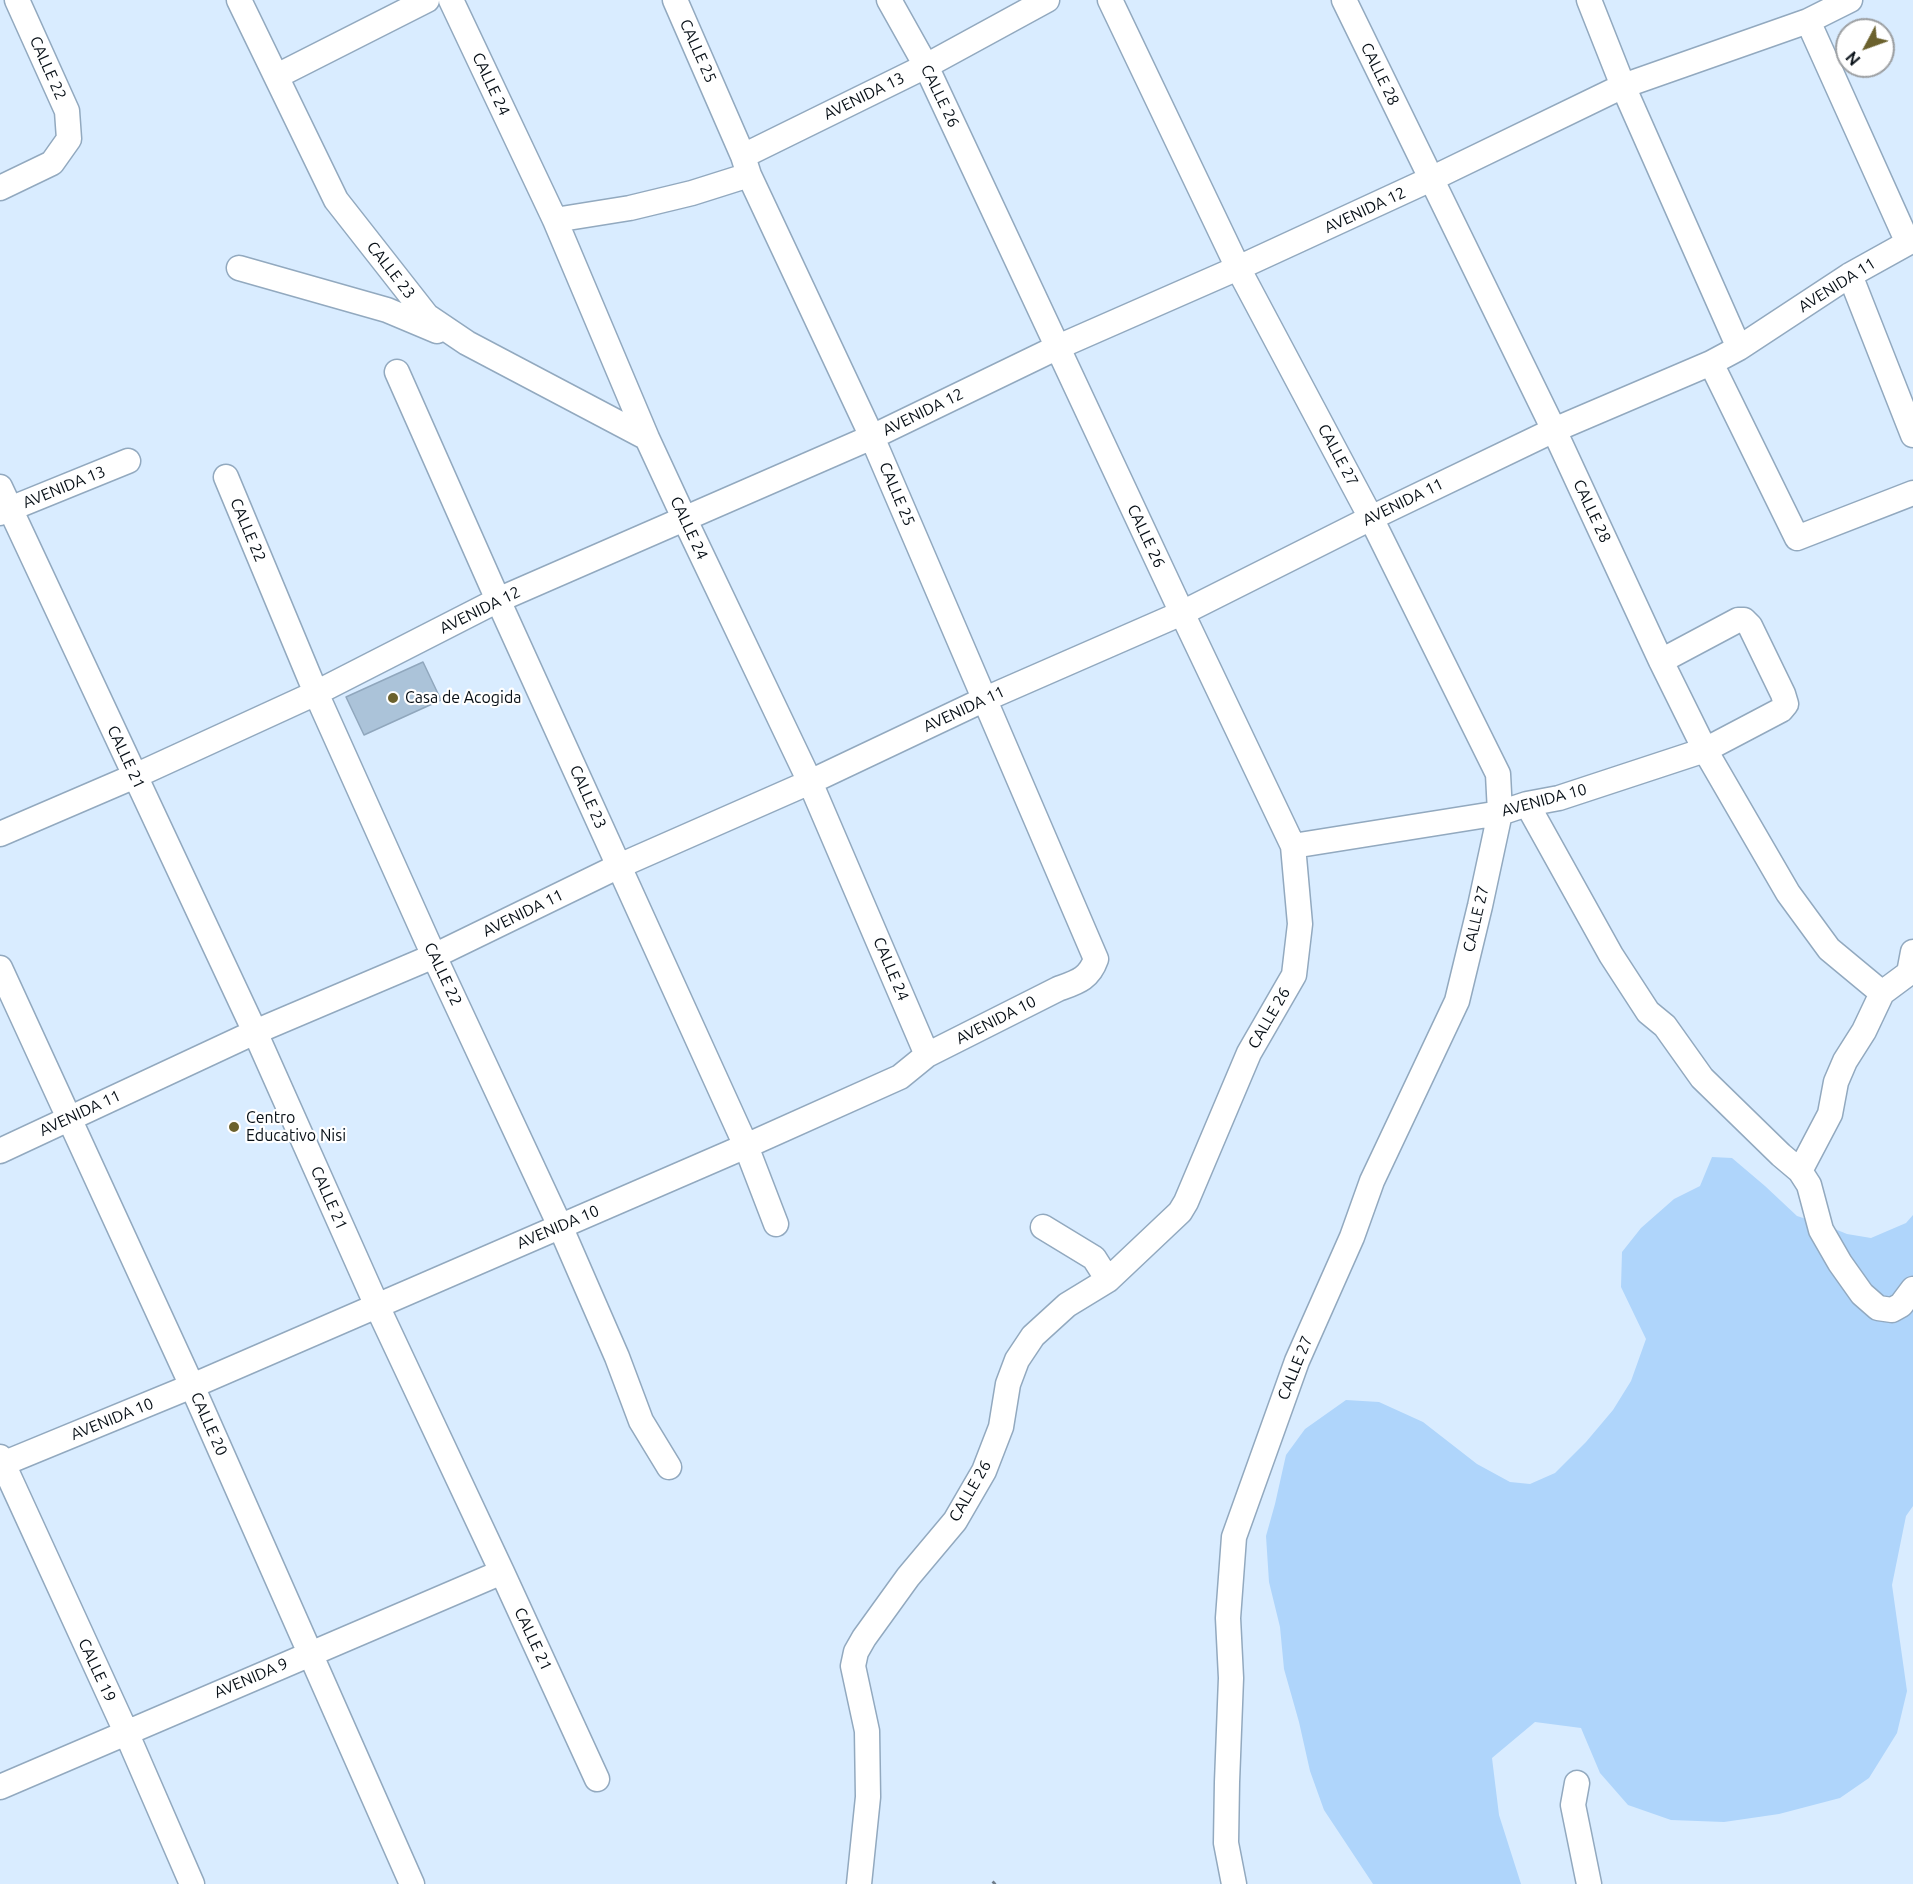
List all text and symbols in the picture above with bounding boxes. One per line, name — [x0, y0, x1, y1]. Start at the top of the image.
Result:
street label: CALLE 25 — [675, 16, 721, 86]
north arrow — [1835, 18, 1895, 78]
street label: CALLE 22 — [25, 33, 71, 103]
street label: CALLE 28 — [1357, 39, 1403, 109]
text: N — [1842, 48, 1864, 69]
street label: CALLE 24 — [468, 49, 514, 119]
street label: CALLE 26 — [917, 61, 963, 131]
street label: AVENIDA 13 — [820, 68, 908, 124]
street label: AVENIDA 12 — [1321, 183, 1409, 237]
street label: CALLE 23 — [363, 237, 419, 303]
street label: AVENIDA 11 — [1795, 254, 1879, 316]
street label: AVENIDA 12 — [879, 384, 967, 440]
street label: CALLE 27 — [1314, 421, 1362, 489]
street label: CALLE 25 — [875, 459, 919, 529]
street label: AVENIDA 13 — [20, 462, 108, 512]
street label: AVENIDA 11 — [1359, 474, 1447, 530]
street label: CALLE 28 — [1569, 476, 1615, 546]
street label: CALLE 24 — [666, 493, 712, 563]
street label: CALLE 22 — [226, 495, 270, 565]
street label: CALLE 26 — [1123, 501, 1169, 571]
street label: AVENIDA 12 — [436, 582, 524, 638]
street label: AVENIDA 11 — [920, 682, 1008, 736]
place label: Casa de Acogida — [405, 688, 522, 708]
marker: Casa de Acogida — [386, 691, 400, 705]
street label: CALLE 21 — [103, 722, 149, 792]
street label: CALLE 23 — [565, 762, 611, 832]
street label: AVENIDA 10 — [1499, 779, 1589, 821]
street label: CALLE 27 — [1459, 884, 1493, 954]
street label: AVENIDA 11 — [479, 885, 567, 941]
street label: CALLE 24 — [869, 934, 913, 1004]
street label: CALLE 22 — [420, 939, 466, 1009]
street label: CALLE 26 — [1244, 984, 1294, 1052]
street label: AVENIDA 10 — [953, 992, 1039, 1048]
street label: AVENIDA 11 — [36, 1086, 124, 1140]
place label: Centro Educativo Nisi — [246, 1108, 346, 1146]
marker: Centro Educativo Nisi — [227, 1120, 241, 1134]
street label: CALLE 21 — [306, 1163, 352, 1233]
street label: AVENIDA 10 — [514, 1201, 602, 1253]
street label: CALLE 27 — [1273, 1333, 1317, 1403]
street label: CALLE 20 — [186, 1389, 232, 1459]
street label: AVENIDA 10 — [68, 1394, 156, 1444]
street label: CALLE 26 — [945, 1457, 995, 1525]
street label: CALLE 21 — [510, 1604, 556, 1674]
street label: CALLE 19 — [74, 1635, 120, 1705]
street label: AVENIDA 9 — [211, 1654, 291, 1702]

